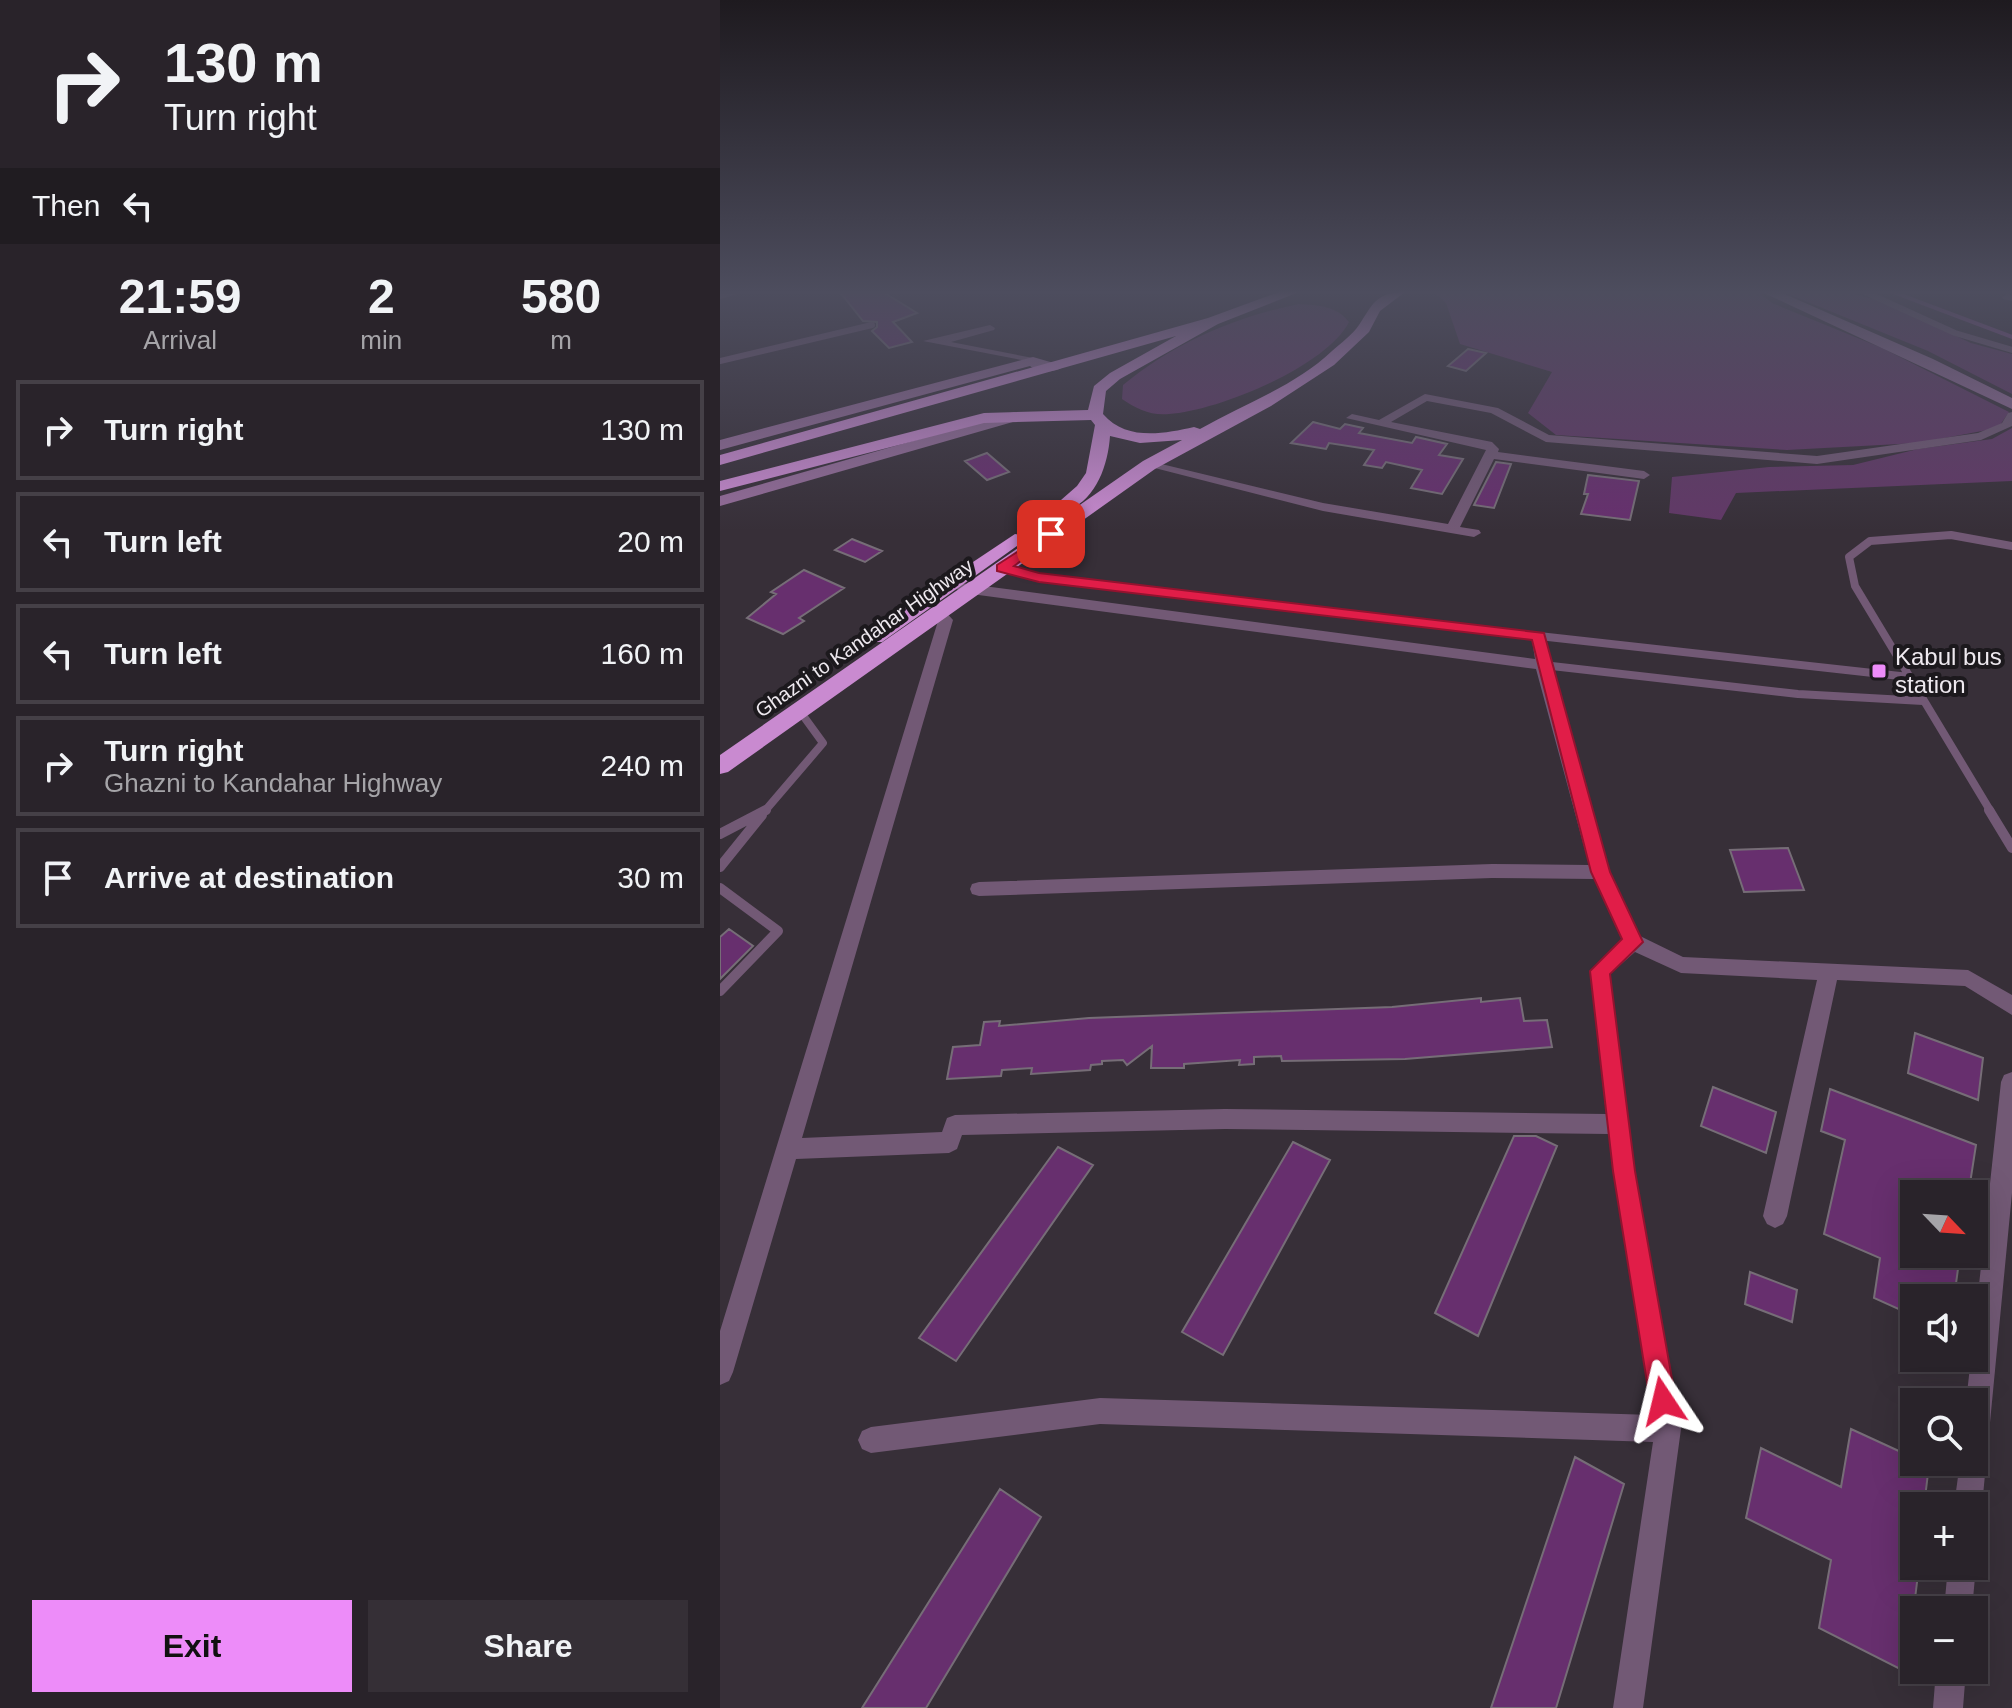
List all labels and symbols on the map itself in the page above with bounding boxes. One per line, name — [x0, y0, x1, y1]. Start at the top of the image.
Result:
pin — [1017, 500, 1085, 568]
street label: Ghazni to Kandahar Highway — [751, 554, 977, 722]
place label: Kabul bus station — [1895, 643, 2002, 698]
marker: Kabul bus station — [1870, 662, 1888, 680]
north arrow — [1900, 1180, 1988, 1268]
position arrow — [1621, 1359, 1705, 1443]

